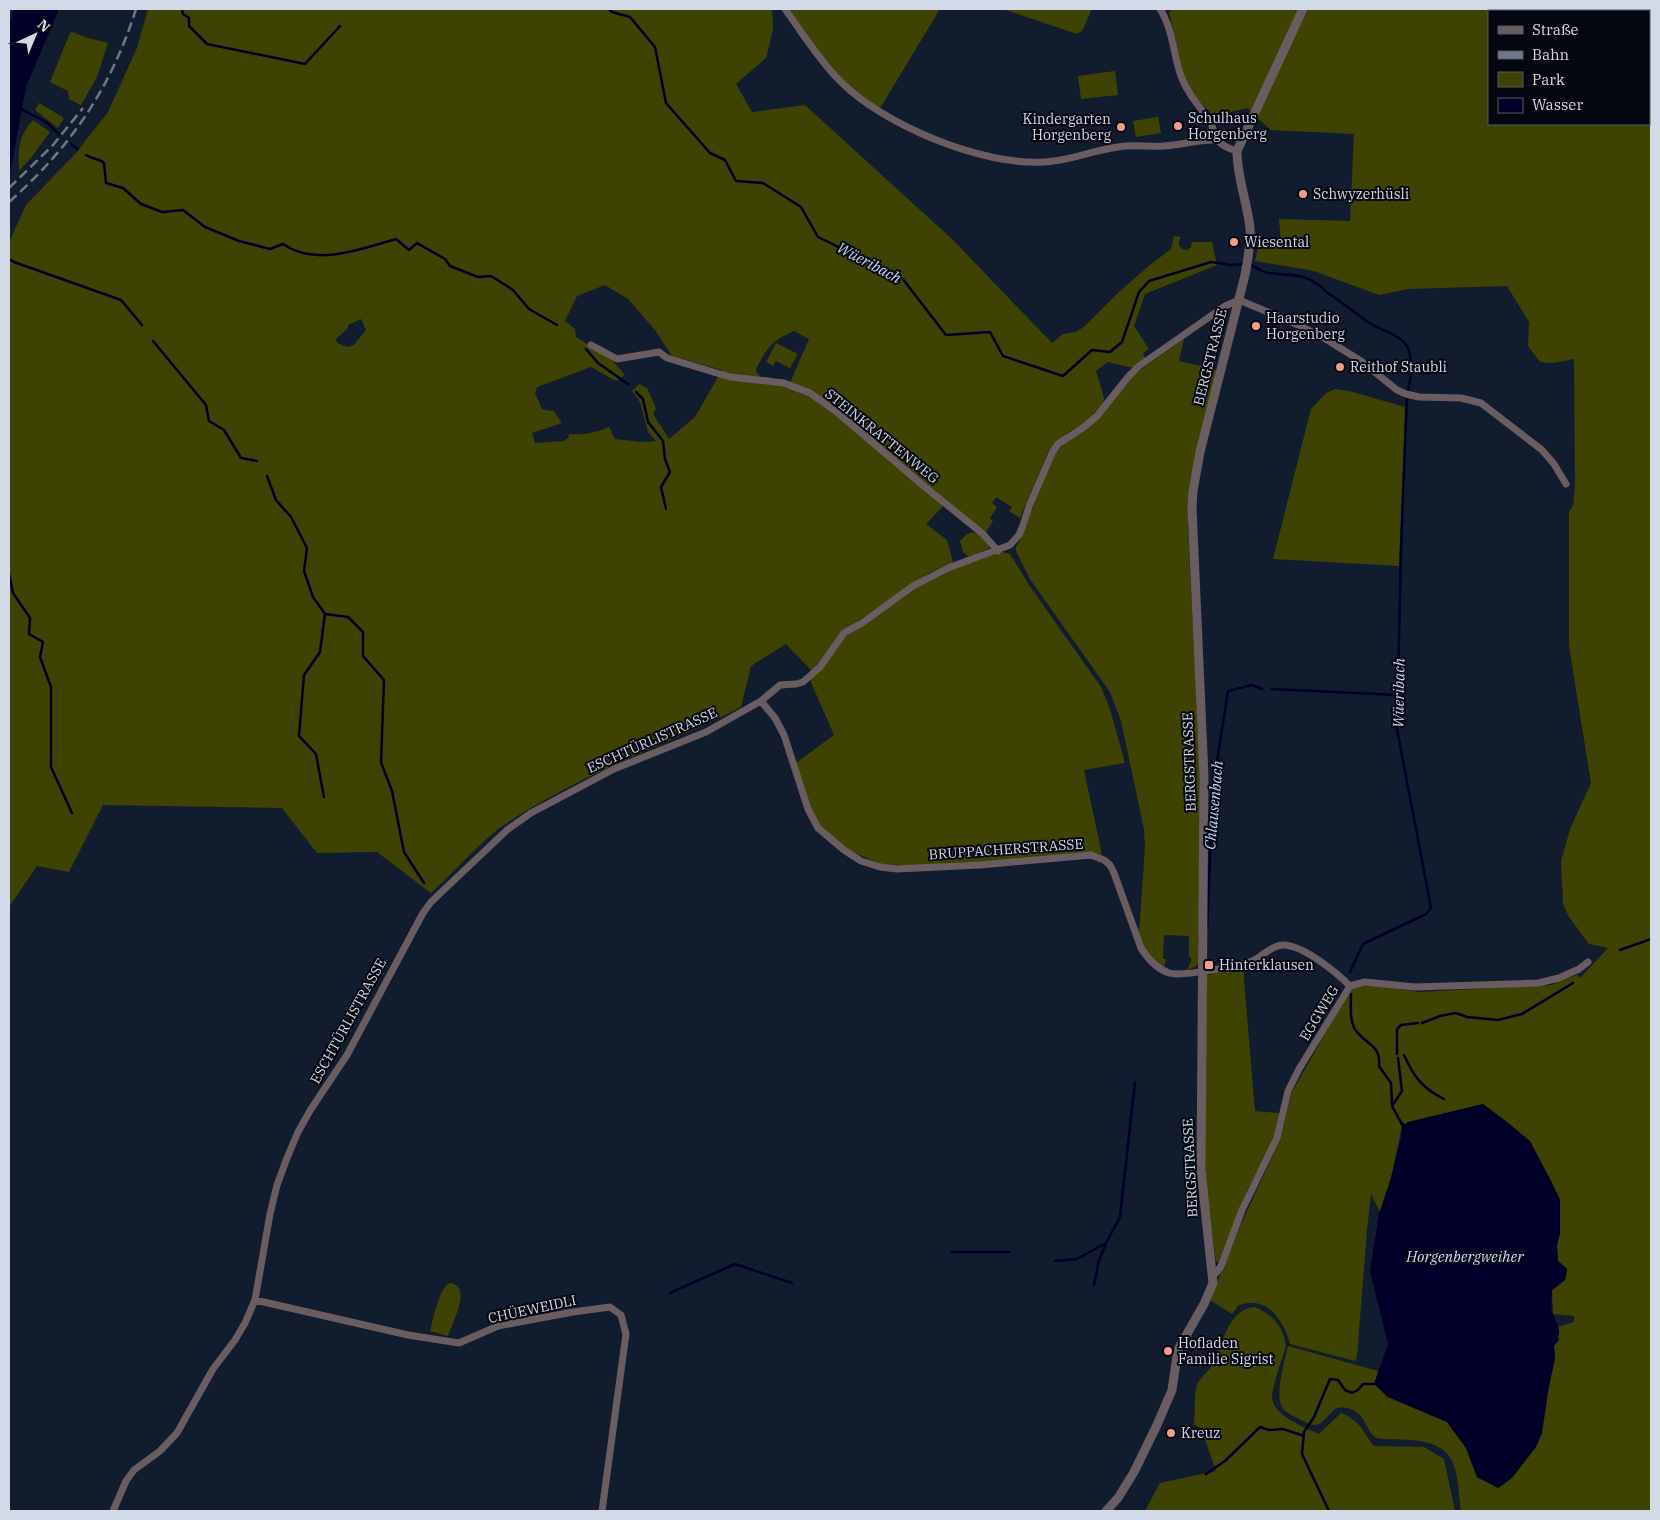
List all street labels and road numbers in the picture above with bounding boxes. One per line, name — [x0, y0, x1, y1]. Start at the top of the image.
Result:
street label: BERGSTRASSE — [1189, 307, 1231, 407]
street label: STEINKRATTENWEG — [821, 385, 943, 487]
street label: ESCHTÜRLISTRASSE — [584, 703, 720, 777]
street label: BERGSTRASSE — [1178, 712, 1200, 812]
street label: BRUPPACHERSTRASSE — [928, 835, 1084, 863]
street label: ESCHTÜRLISTRASSE — [306, 955, 390, 1087]
street label: EGGWEG — [1295, 982, 1343, 1044]
street label: BERGSTRASSE — [1178, 1118, 1202, 1218]
street label: CHÜEWEIDLI — [486, 1291, 578, 1327]

